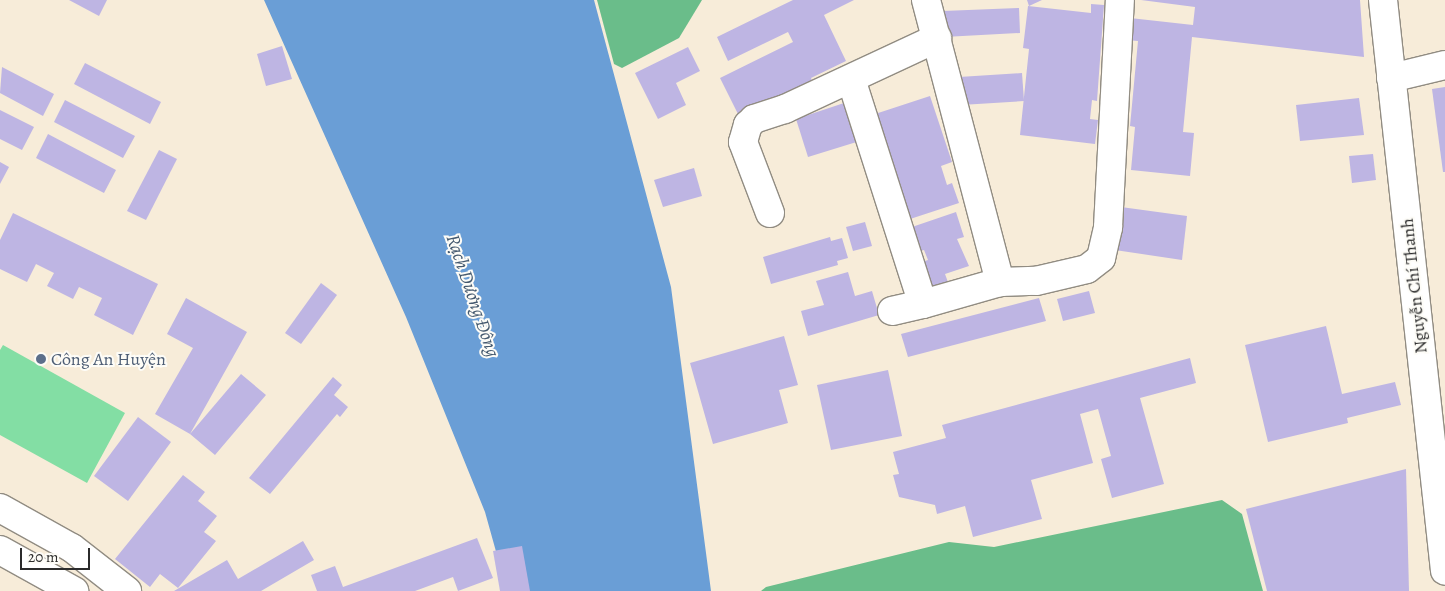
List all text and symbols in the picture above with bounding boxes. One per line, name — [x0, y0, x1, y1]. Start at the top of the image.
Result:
street label: Nguyễn Chí Thanh — [1396, 217, 1432, 355]
water label: Rạch Dương Đông — [440, 232, 504, 360]
place label: Công An Huyện — [51, 348, 166, 370]
marker: Công An Huyện — [35, 353, 47, 365]
scale bar — [22, 538, 92, 570]
text: 20 m — [28, 547, 59, 567]

